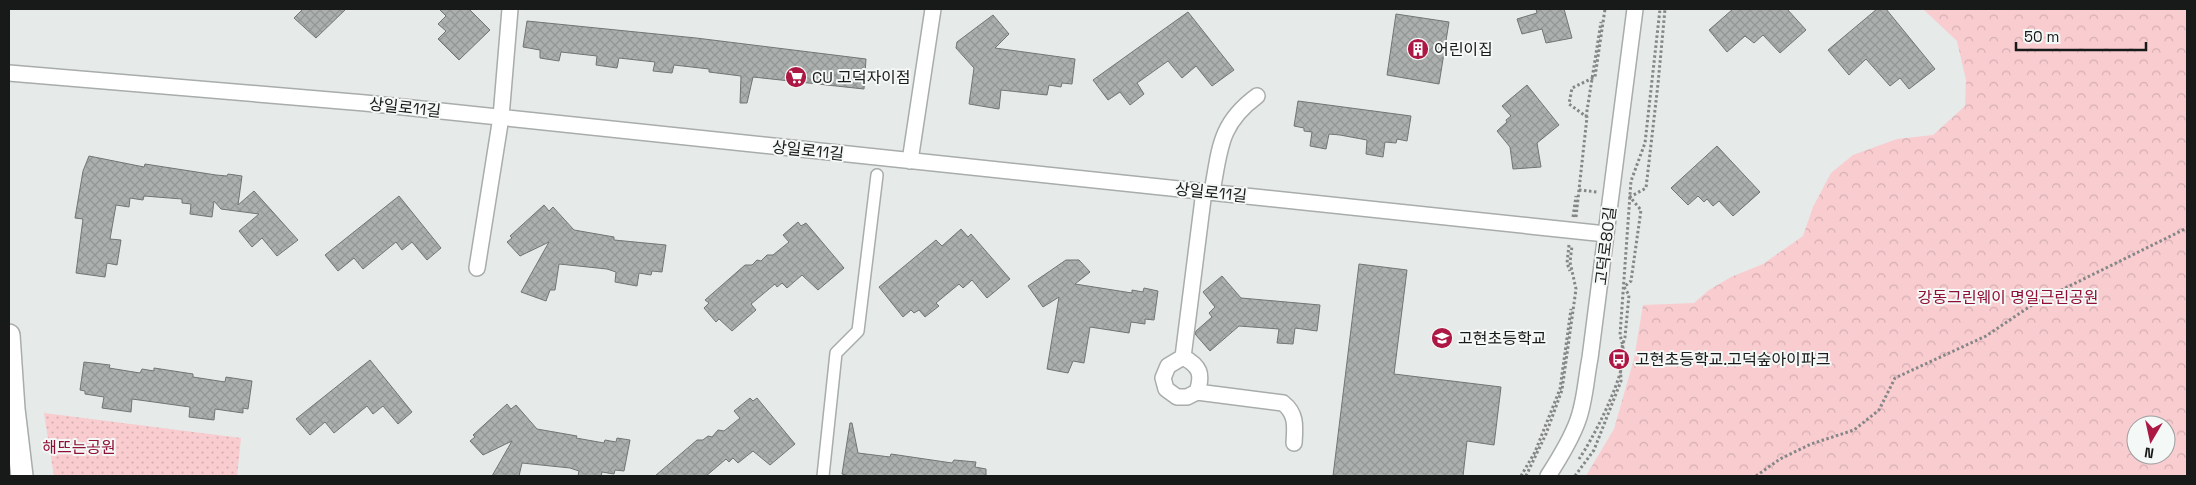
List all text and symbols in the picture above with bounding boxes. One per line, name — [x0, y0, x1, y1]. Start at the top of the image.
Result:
scale bar — [2016, 20, 2146, 52]
text: 50 m — [2024, 27, 2059, 46]
building icon: 어린이집 — [1406, 37, 1430, 61]
place label: 어린이집 — [1434, 39, 1493, 60]
supermarket icon: CU 고덕자이점 — [784, 65, 808, 89]
place label: CU 고덕자이점 — [812, 67, 911, 88]
street label: 상일로11길 — [368, 93, 442, 122]
street label: 상일로11길 — [771, 136, 845, 165]
street label: 상일로11길 — [1174, 178, 1248, 207]
street label: 고덕로80길 — [1590, 206, 1621, 287]
park label: 강동그린웨이 명일근린공원 — [1918, 287, 2098, 308]
school or university icon: 고현초등학교 — [1430, 326, 1454, 350]
place label: 고현초등학교 — [1458, 328, 1546, 349]
bus stop icon: 고현초등학교.고덕숲아이파크 — [1607, 347, 1631, 371]
place label: 고현초등학교.고덕숲아이파크 — [1635, 349, 1830, 370]
north arrow — [2126, 415, 2176, 465]
park label: 해뜨는공원 — [42, 437, 116, 458]
text: N — [2143, 443, 2155, 462]

